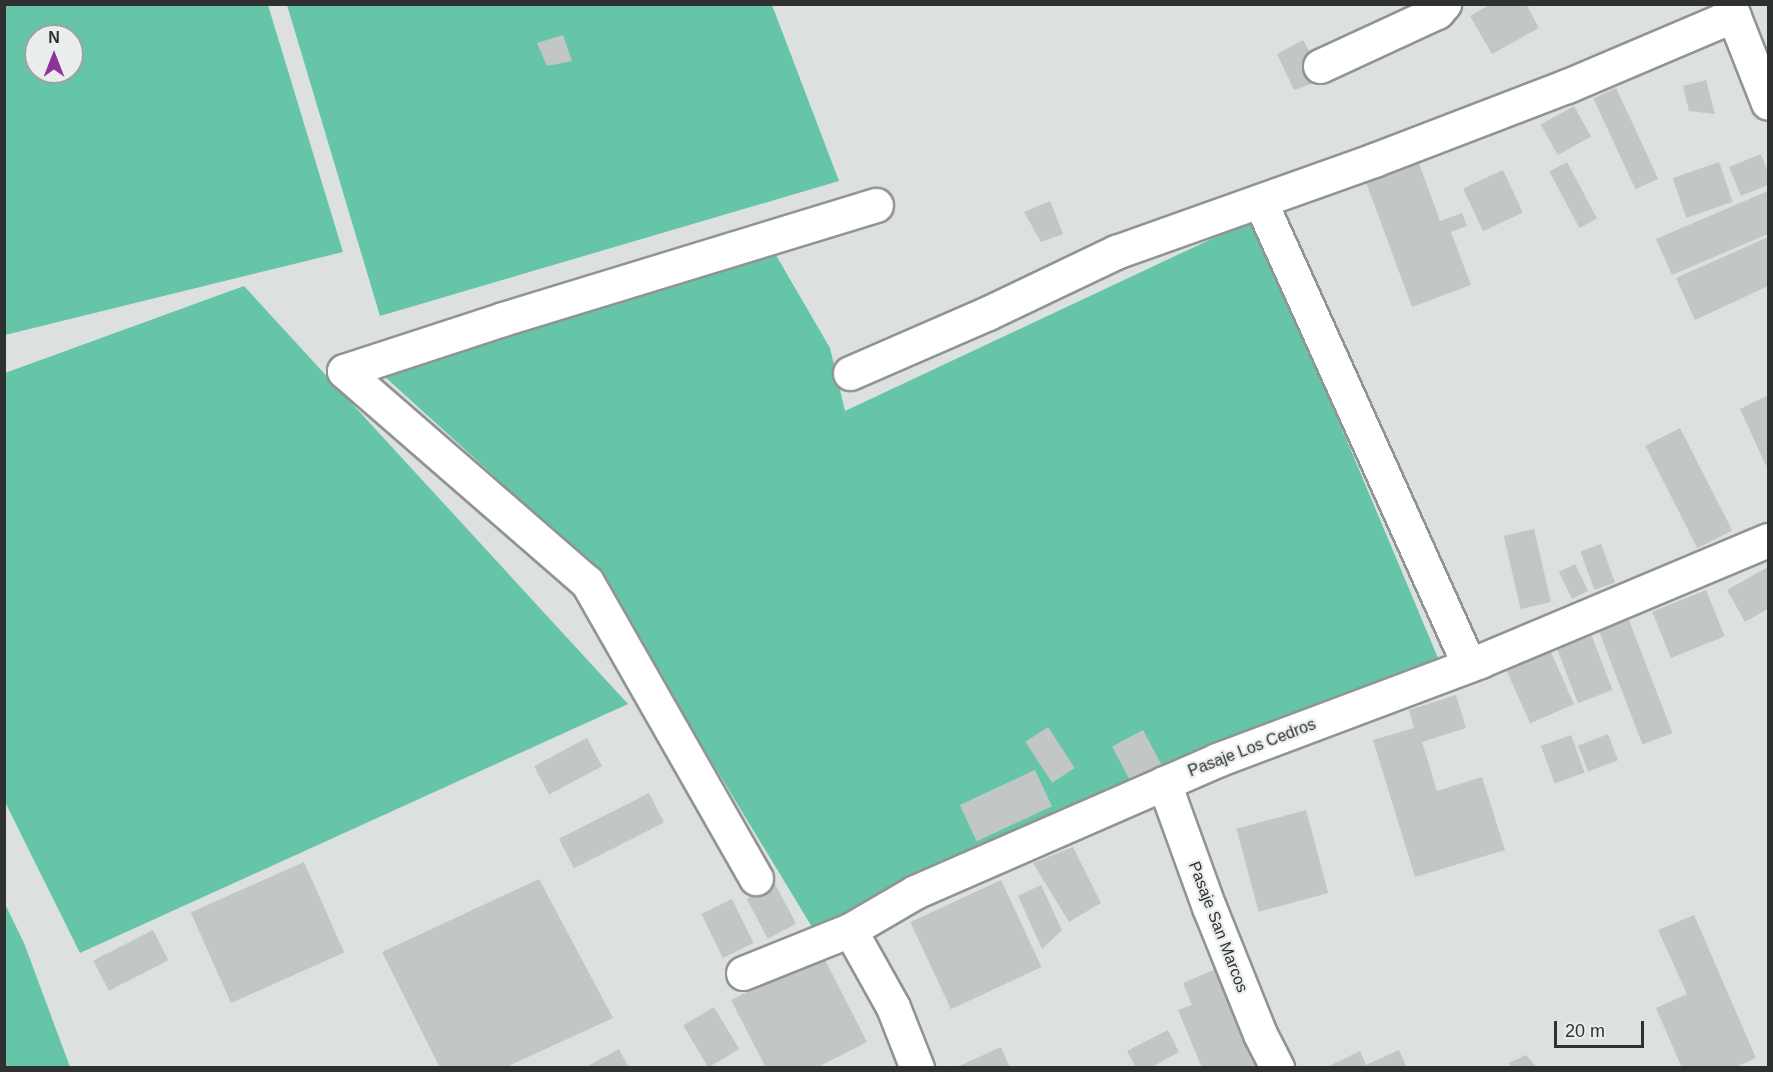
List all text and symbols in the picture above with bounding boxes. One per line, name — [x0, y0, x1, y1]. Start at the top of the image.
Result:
north arrow — [24, 24, 84, 84]
text: N — [48, 29, 60, 46]
street label: Pasaje Los Cedros — [1185, 715, 1319, 781]
street label: Pasaje San Marcos — [1184, 859, 1252, 995]
scale bar — [1557, 1009, 1647, 1047]
text: 20 m — [1565, 1021, 1605, 1041]

